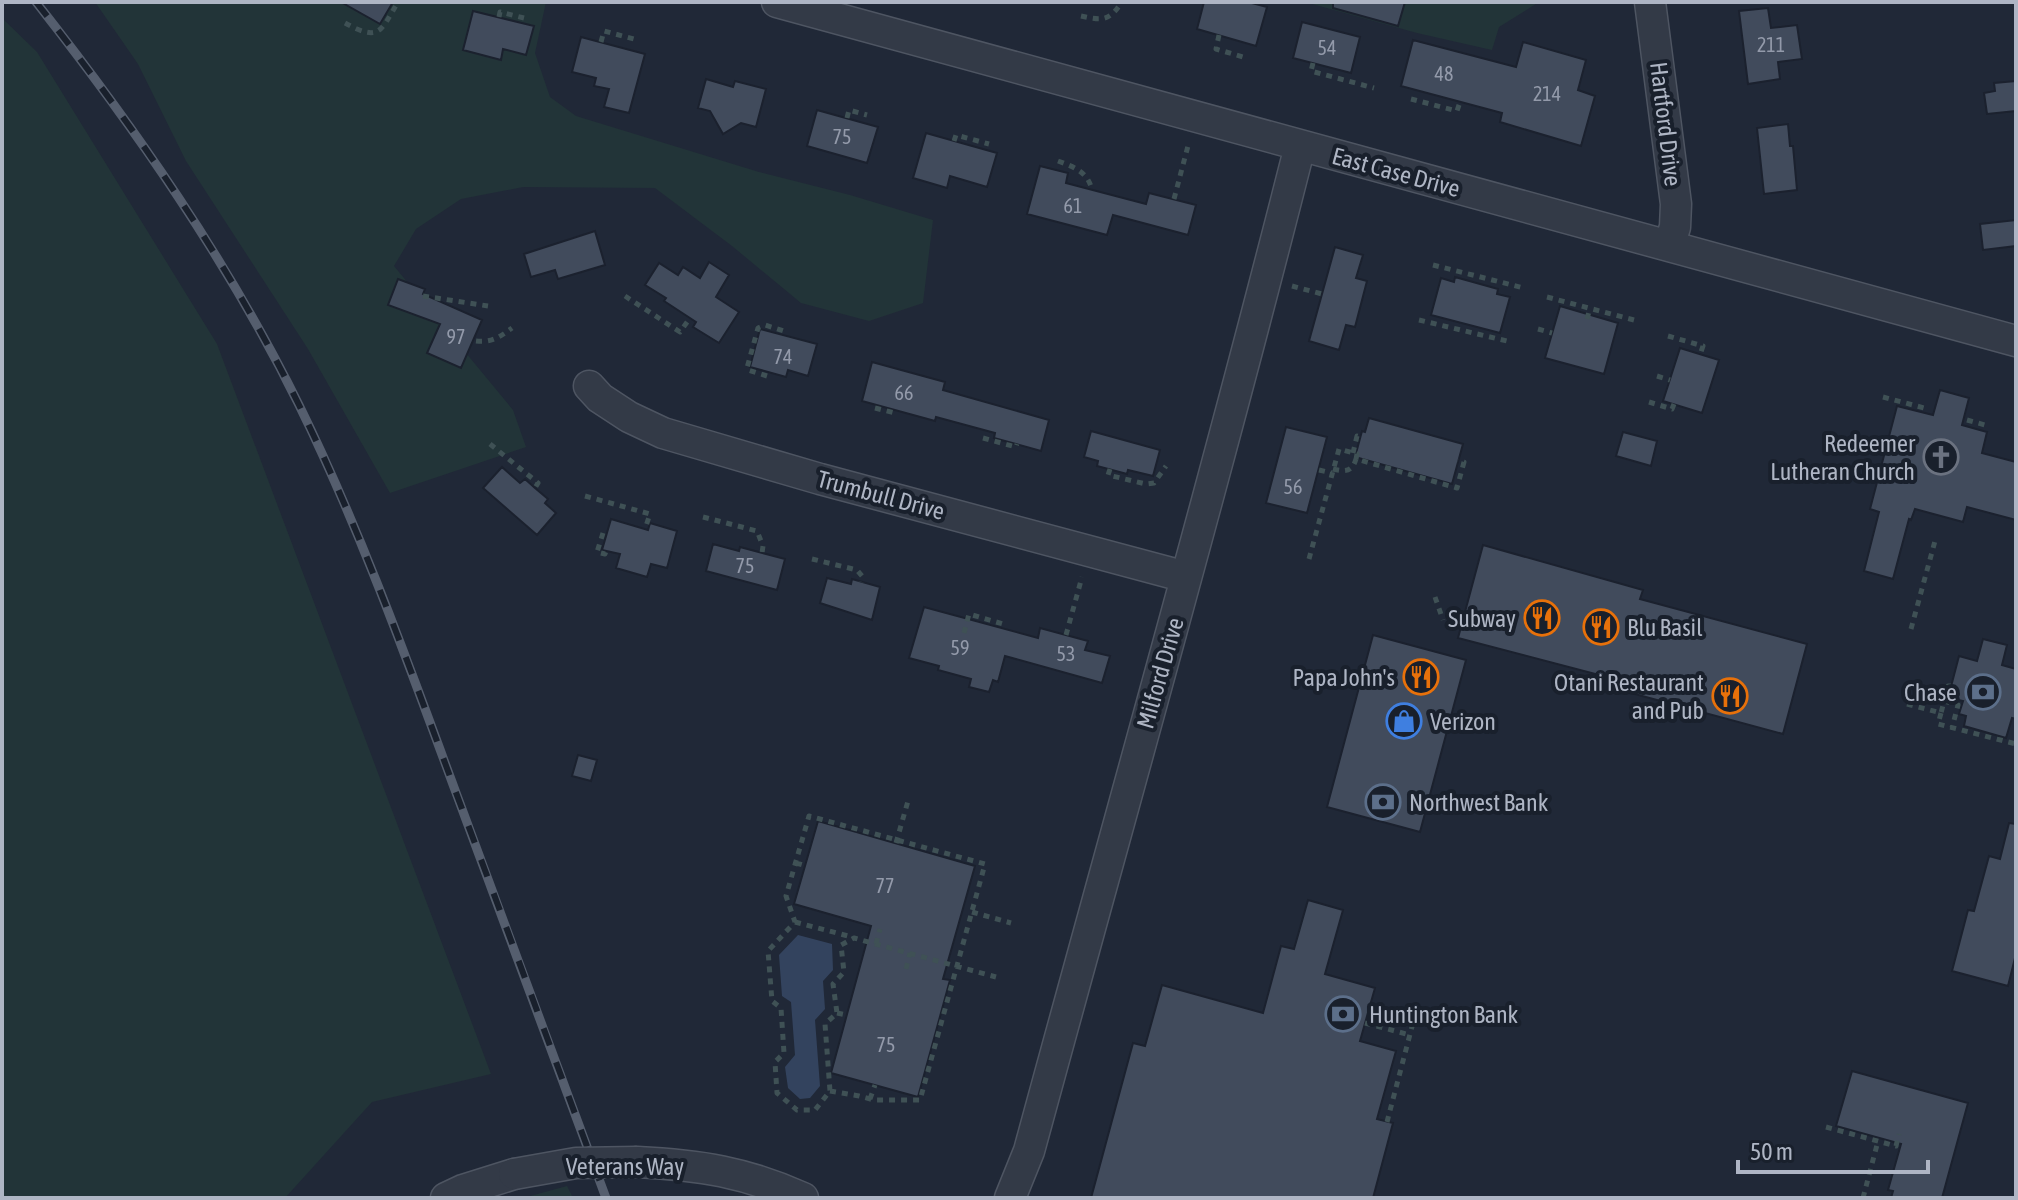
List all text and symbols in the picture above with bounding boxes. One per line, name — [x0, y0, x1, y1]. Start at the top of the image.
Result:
house number: 211 — [1757, 33, 1785, 56]
house number: 54 — [1318, 36, 1336, 59]
street label: Hartford Drive — [1645, 60, 1687, 188]
house number: 48 — [1435, 62, 1453, 85]
house number: 214 — [1533, 82, 1561, 105]
house number: 75 — [833, 125, 851, 148]
street label: East Case Drive — [1329, 142, 1463, 202]
house number: 61 — [1064, 194, 1082, 217]
house number: 97 — [447, 325, 465, 348]
house number: 74 — [774, 345, 792, 368]
house number: 66 — [895, 381, 913, 404]
place label: Redeemer Lutheran Church — [1770, 430, 1916, 485]
church icon: Redeemer Lutheran Church — [1922, 438, 1960, 476]
street label: Trumbull Drive — [814, 465, 948, 525]
house number: 56 — [1284, 475, 1302, 498]
house number: 75 — [736, 554, 754, 577]
restaurant icon: Subway — [1523, 599, 1561, 637]
place label: Subway — [1448, 605, 1516, 632]
restaurant icon: Blu Basil — [1582, 608, 1620, 646]
street label: Milford Drive — [1131, 614, 1189, 732]
place label: Blu Basil — [1627, 614, 1703, 641]
house number: 59 — [951, 636, 969, 659]
house number: 53 — [1057, 642, 1075, 665]
restaurant icon: Papa John's — [1402, 658, 1440, 696]
place label: Papa John's — [1293, 664, 1395, 691]
place label: Otani Restaurant and Pub — [1554, 669, 1704, 724]
bank icon: Chase — [1964, 673, 2002, 711]
restaurant icon: Otani Restaurant and Pub — [1711, 677, 1749, 715]
place label: Chase — [1904, 679, 1957, 706]
shop icon: Verizon — [1385, 702, 1423, 740]
place label: Verizon — [1430, 708, 1496, 735]
bank icon: Northwest Bank — [1364, 783, 1402, 821]
place label: Northwest Bank — [1409, 789, 1549, 816]
house number: 77 — [876, 874, 894, 897]
bank icon: Huntington Bank — [1324, 995, 1362, 1033]
place label: Huntington Bank — [1369, 1001, 1519, 1028]
house number: 75 — [877, 1033, 895, 1056]
scale bar — [1738, 1124, 1928, 1174]
text: 50 m — [1750, 1138, 1793, 1165]
street label: Veterans Way — [566, 1153, 684, 1180]

